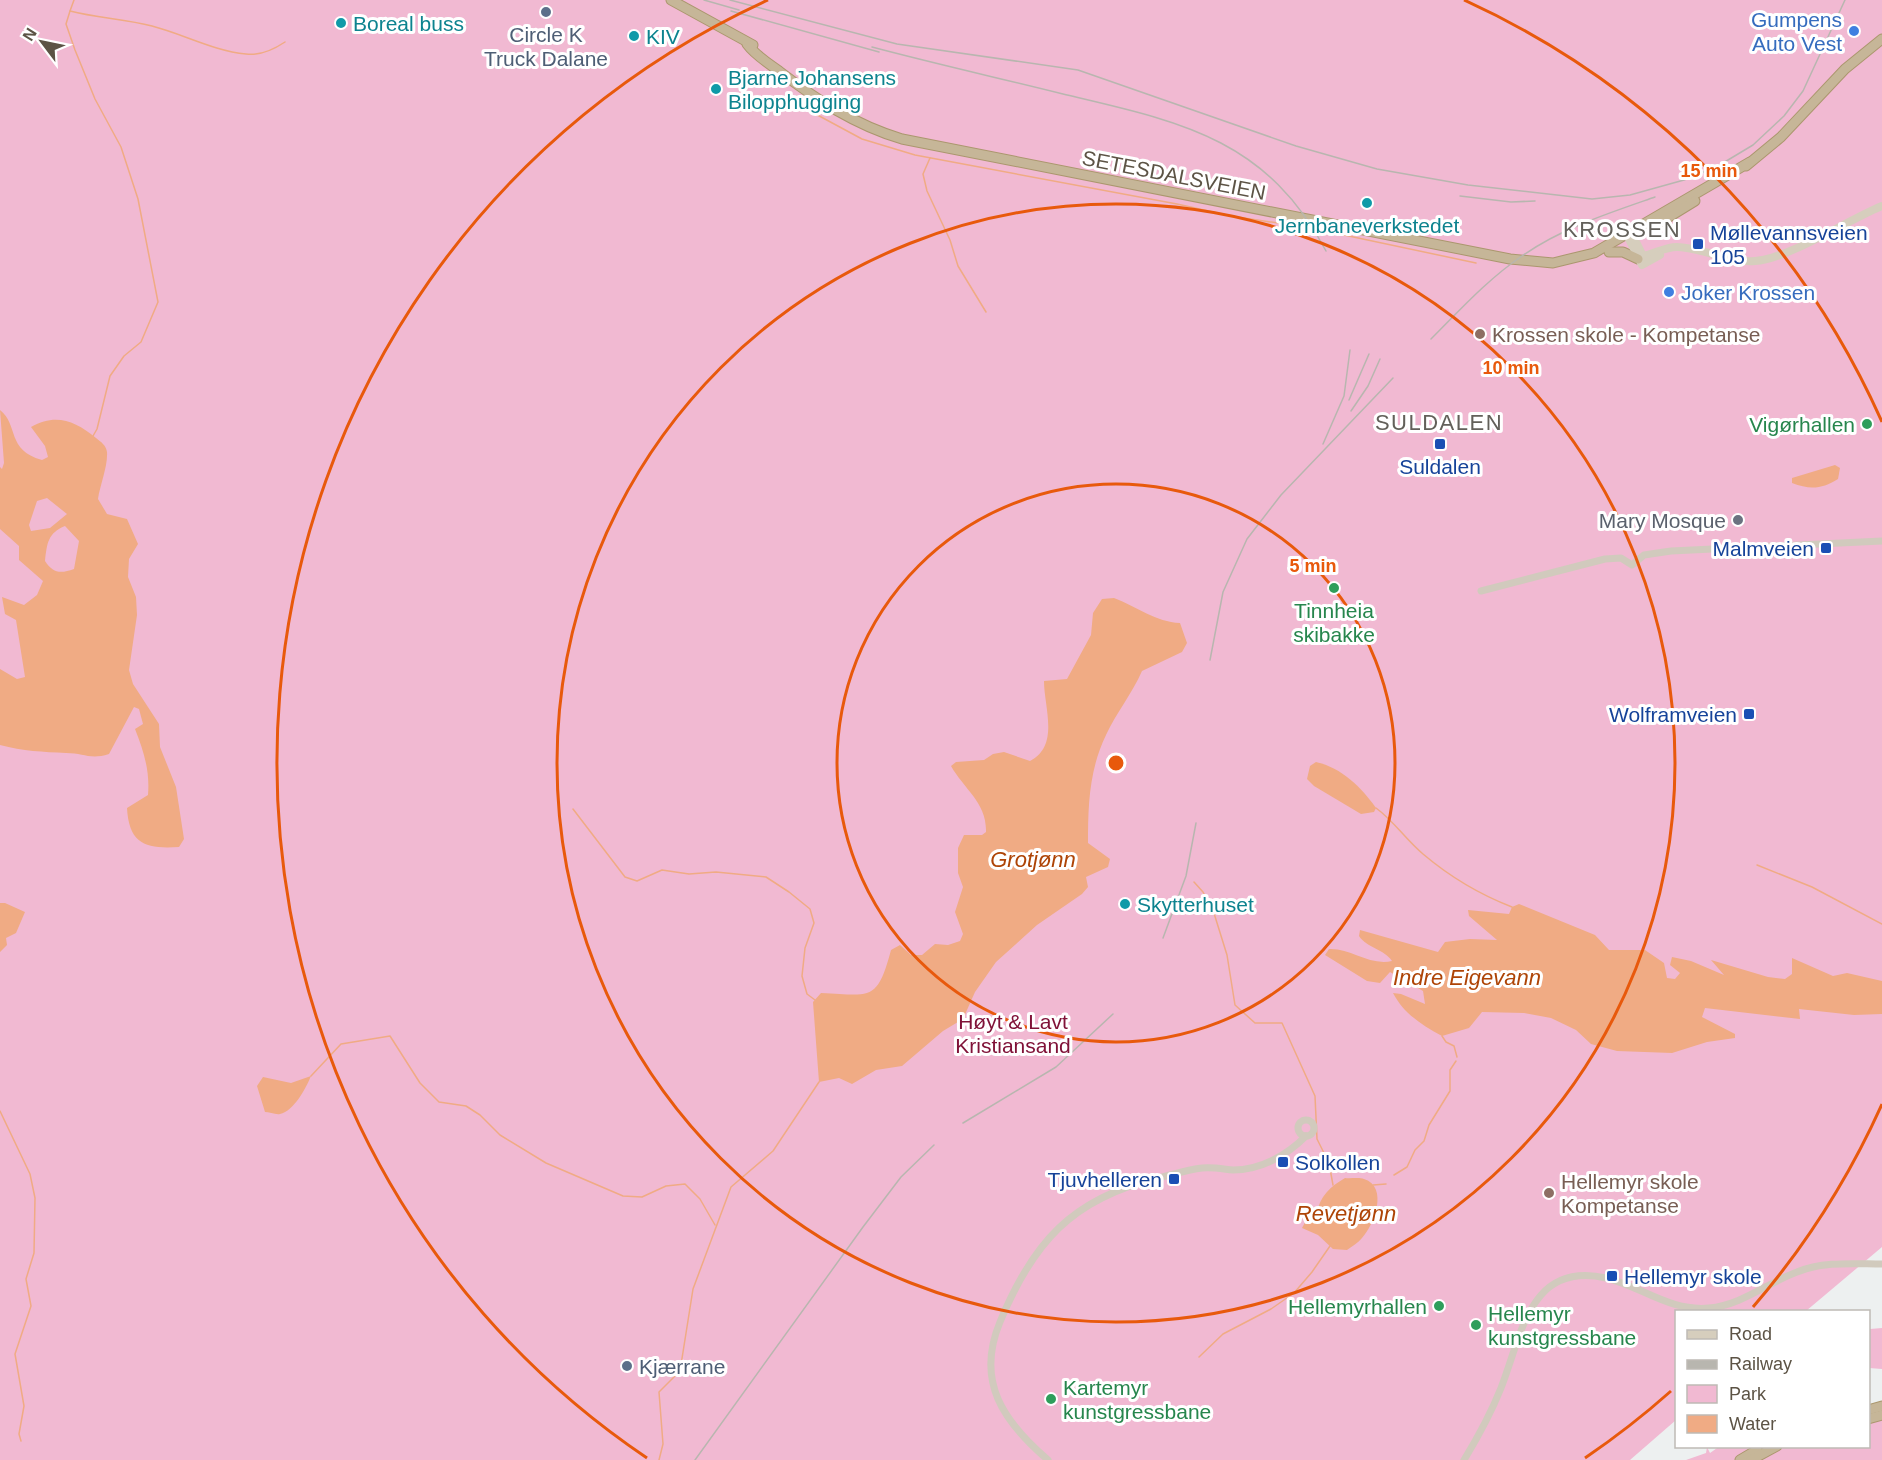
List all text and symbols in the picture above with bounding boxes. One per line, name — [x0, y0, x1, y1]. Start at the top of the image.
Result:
marker: Circle K Truck Dalane — [539, 5, 553, 19]
place label: Gumpens Auto Vest — [1751, 8, 1842, 55]
north arrow — [12, 12, 72, 72]
place label: Boreal buss — [353, 12, 464, 35]
marker: Boreal buss — [334, 16, 348, 30]
place label: Circle K Truck Dalane — [484, 23, 608, 70]
marker: Gumpens Auto Vest — [1847, 24, 1861, 38]
text: N — [19, 25, 40, 44]
place label: KIV — [646, 25, 680, 48]
marker: KIV — [627, 29, 641, 43]
place label: Bjarne Johansens Bilopphugging — [728, 66, 896, 113]
marker: Bjarne Johansens Bilopphugging — [709, 82, 723, 96]
street label: SETESDALSVEIEN — [1080, 146, 1268, 204]
text: 15 min — [1680, 161, 1738, 181]
marker: Jernbaneverkstedet — [1360, 196, 1374, 210]
place label: Jernbaneverkstedet — [1275, 214, 1459, 237]
district label: KROSSEN — [1563, 217, 1681, 242]
place label: Møllevannsveien 105 — [1710, 221, 1868, 268]
marker: Møllevannsveien 105 — [1691, 237, 1705, 251]
place label: Joker Krossen — [1681, 281, 1815, 304]
marker: Joker Krossen — [1662, 285, 1676, 299]
place label: Krossen skole - Kompetanse — [1492, 323, 1760, 346]
marker: Krossen skole - Kompetanse — [1473, 327, 1487, 341]
text: 10 min — [1482, 358, 1540, 378]
district label: SULDALEN — [1375, 410, 1503, 435]
place label: Vigørhallen — [1749, 413, 1855, 436]
marker: Vigørhallen — [1860, 417, 1874, 431]
marker: Suldalen — [1433, 437, 1447, 451]
place label: Suldalen — [1399, 455, 1481, 478]
place label: Mary Mosque — [1599, 509, 1726, 532]
marker: Mary Mosque — [1731, 513, 1745, 527]
place label: Malmveien — [1712, 537, 1814, 560]
marker: Malmveien — [1819, 541, 1833, 555]
text: 5 min — [1289, 556, 1337, 576]
marker: Tinnheia skibakke — [1327, 581, 1341, 595]
place label: Tinnheia skibakke — [1293, 599, 1375, 646]
place label: Wolframveien — [1609, 703, 1737, 726]
marker: Wolframveien — [1742, 707, 1756, 721]
centre of rings — [1106, 753, 1126, 773]
water label: Grotjønn — [990, 847, 1076, 872]
place label: Skytterhuset — [1137, 893, 1254, 916]
marker: Skytterhuset — [1118, 897, 1132, 911]
water label: Indre Eigevann — [1393, 965, 1541, 990]
park label: Høyt & Lavt Kristiansand — [955, 1010, 1071, 1057]
place label: Solkollen — [1295, 1151, 1380, 1174]
marker: Solkollen — [1276, 1155, 1290, 1169]
place label: Tjuvhelleren — [1048, 1168, 1162, 1191]
place label: Hellemyr skole Kompetanse — [1561, 1170, 1699, 1217]
marker: Tjuvhelleren — [1167, 1172, 1181, 1186]
marker: Hellemyr skole Kompetanse — [1542, 1186, 1556, 1200]
water label: Revetjønn — [1296, 1201, 1396, 1226]
place label: Hellemyr skole — [1624, 1265, 1762, 1288]
marker: Hellemyr skole — [1605, 1269, 1619, 1283]
place label: Hellemyrhallen — [1288, 1295, 1427, 1318]
marker: Hellemyrhallen — [1432, 1299, 1446, 1313]
place label: Hellemyr kunstgressbane — [1488, 1302, 1636, 1349]
legend — [1675, 1310, 1870, 1448]
marker: Hellemyr kunstgressbane — [1469, 1318, 1483, 1332]
text: Road — [1729, 1324, 1772, 1344]
text: Railway — [1729, 1354, 1792, 1374]
place label: Kjærrane — [639, 1355, 725, 1378]
marker: Kjærrane — [620, 1359, 634, 1373]
place label: Kartemyr kunstgressbane — [1063, 1376, 1211, 1423]
text: Park — [1729, 1384, 1767, 1404]
marker: Kartemyr kunstgressbane — [1044, 1392, 1058, 1406]
text: Water — [1729, 1414, 1776, 1434]

